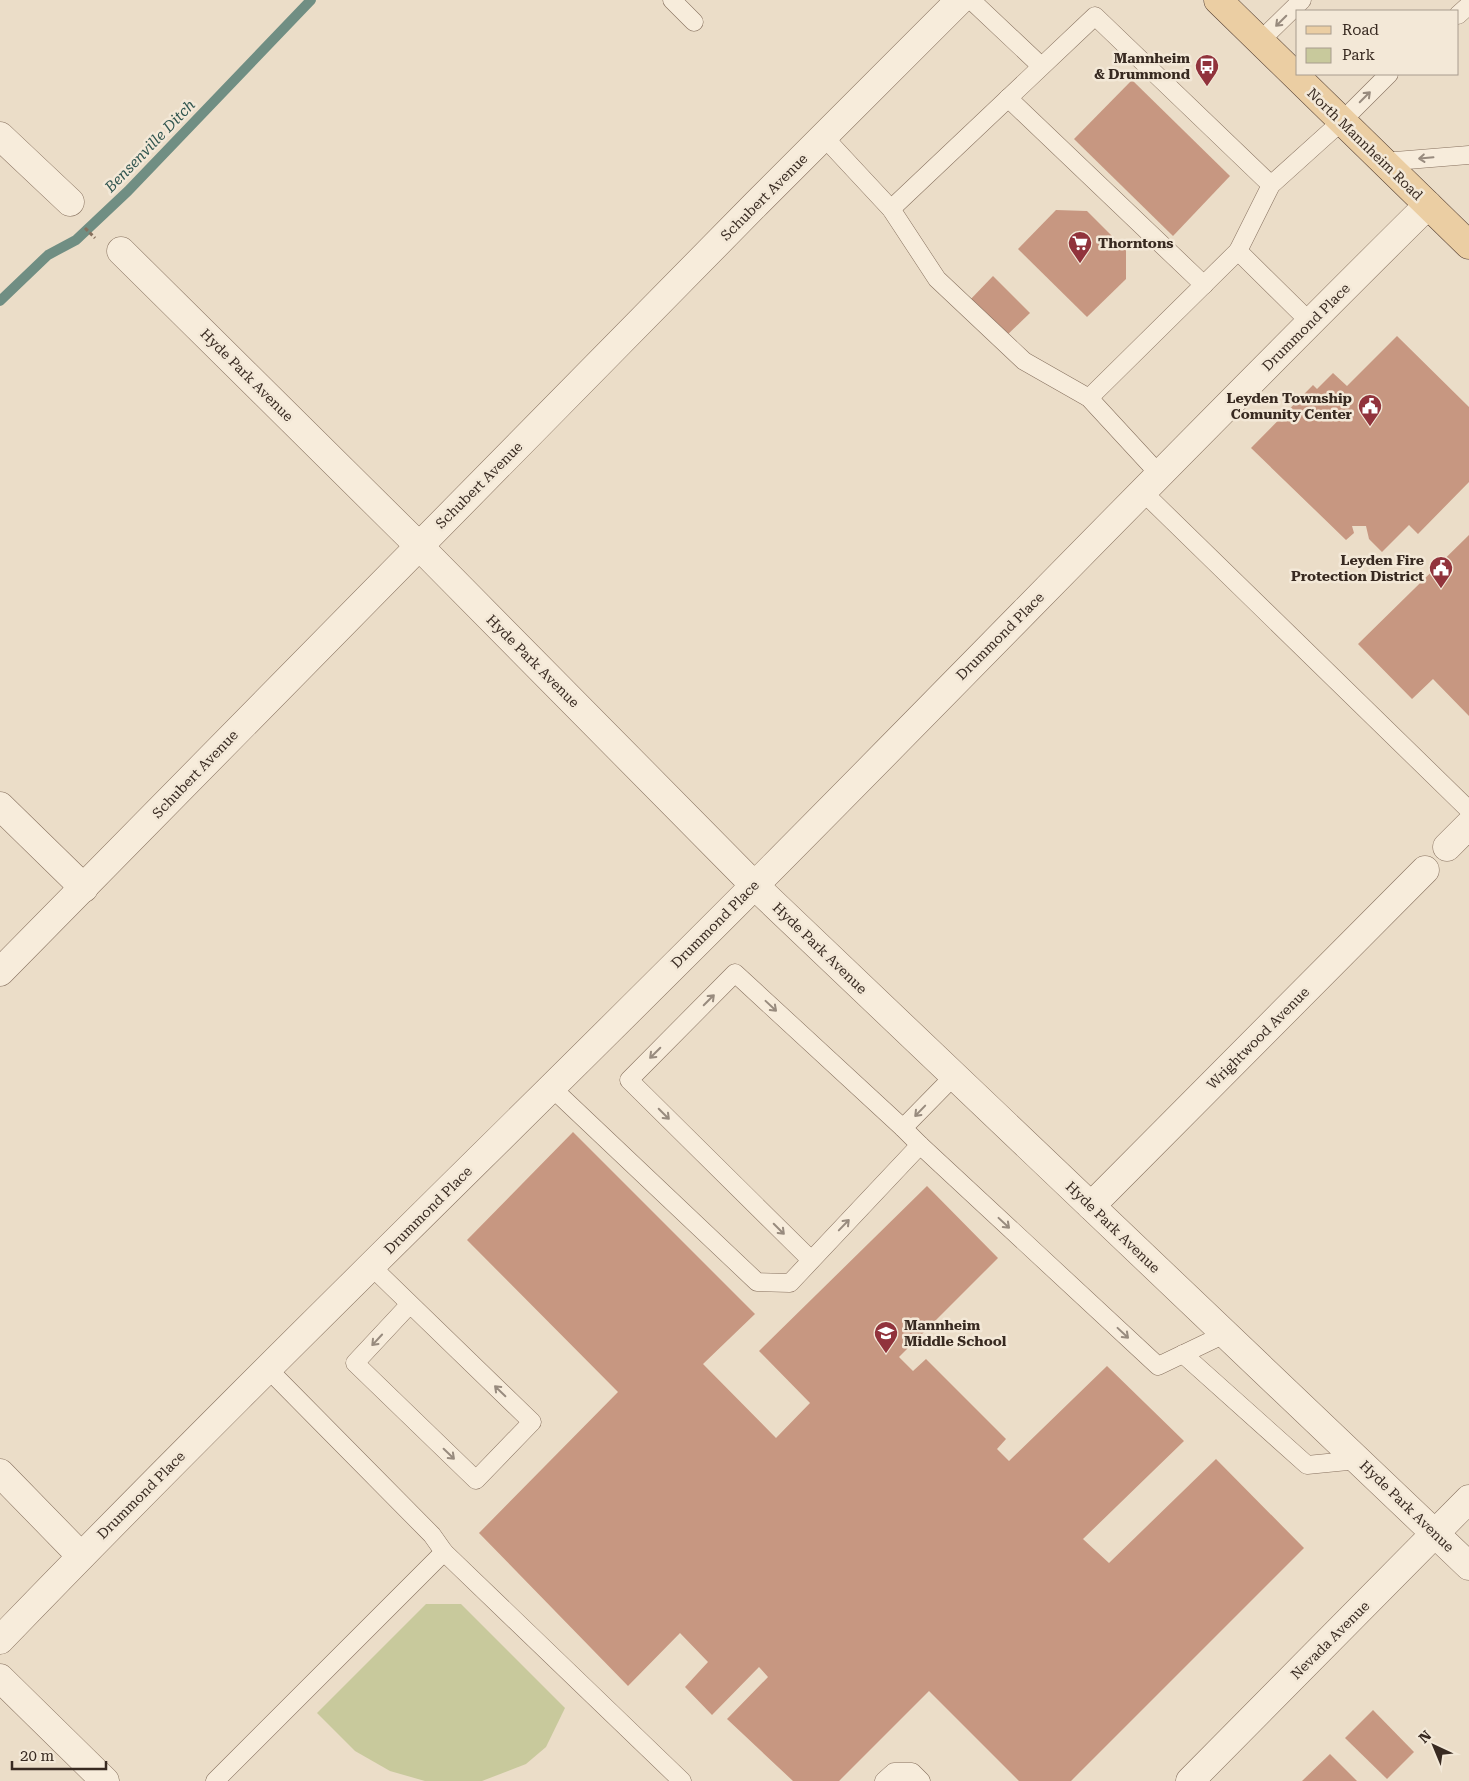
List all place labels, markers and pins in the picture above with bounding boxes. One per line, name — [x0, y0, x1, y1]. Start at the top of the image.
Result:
place label: Mannheim & Drummond — [1094, 50, 1191, 82]
bus stop icon: Mannheim & Drummond — [1194, 53, 1220, 87]
supermarket icon: Thorntons — [1067, 230, 1093, 264]
place label: Thorntons — [1098, 235, 1174, 251]
place label: Leyden Township Comunity Center — [1226, 390, 1353, 422]
public building icon: Leyden Township Comunity Center — [1357, 393, 1383, 427]
place label: Leyden Fire Protection District — [1291, 552, 1424, 584]
public building icon: Leyden Fire Protection District — [1428, 555, 1454, 589]
place label: Mannheim Middle School — [904, 1317, 1007, 1349]
school or university icon: Mannheim Middle School — [873, 1320, 899, 1354]

